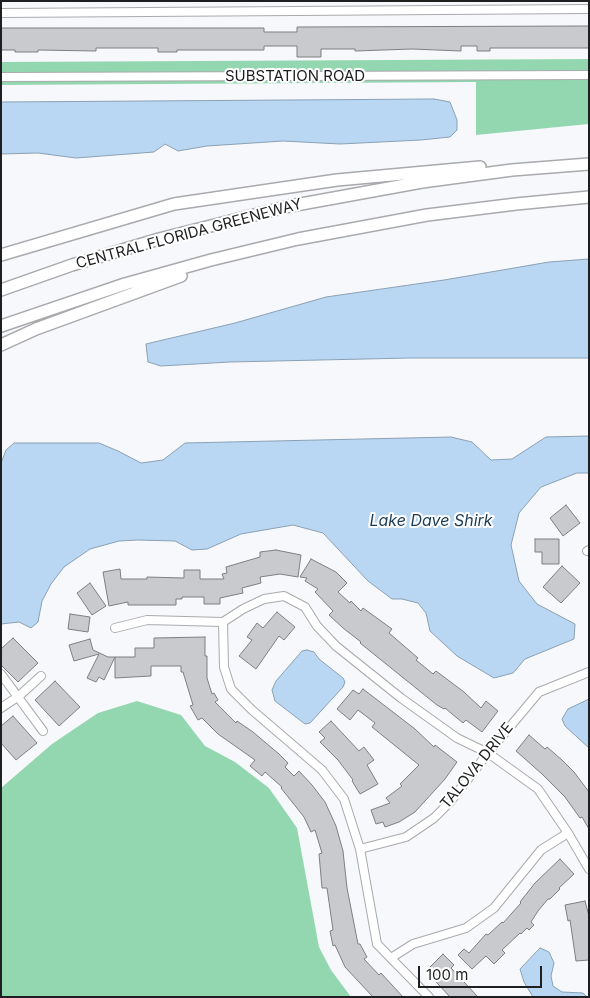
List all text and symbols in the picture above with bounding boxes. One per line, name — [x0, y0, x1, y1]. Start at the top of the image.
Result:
street label: SUBSTATION ROAD — [225, 67, 365, 85]
street label: CENTRAL FLORIDA GREENEWAY — [74, 195, 304, 273]
water label: Lake Dave Shirk — [369, 511, 493, 531]
street label: TALOVA DRIVE — [437, 719, 517, 813]
scale bar — [420, 956, 544, 988]
text: 100 m — [426, 965, 468, 984]

